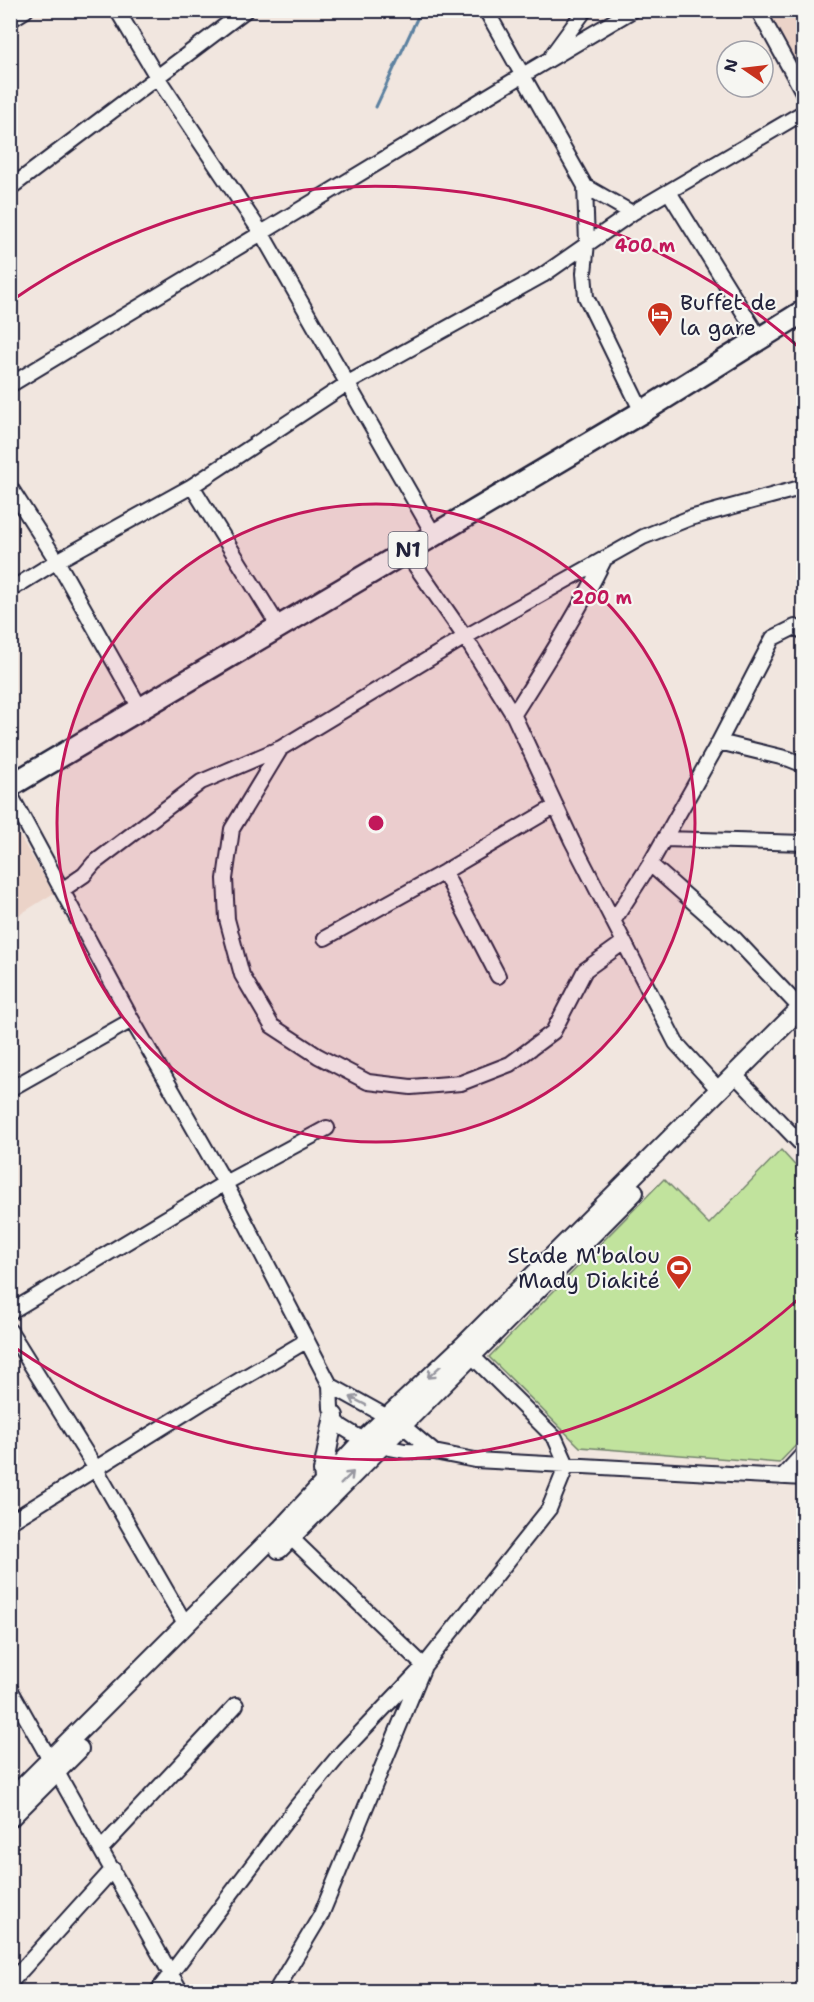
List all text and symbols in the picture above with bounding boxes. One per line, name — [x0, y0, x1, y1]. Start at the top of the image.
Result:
north arrow — [715, 39, 775, 99]
text: N — [719, 57, 743, 74]
text: 400 m — [615, 234, 676, 258]
place label: Buffet de la gare — [680, 288, 777, 342]
hotel icon: Buffet de la gare — [645, 300, 675, 338]
road number: N1 — [388, 532, 428, 568]
text: 200 m — [572, 586, 633, 610]
centre of rings — [366, 813, 386, 833]
place label: Stade M'balou Mady Diakité — [507, 1241, 660, 1295]
sports icon: Stade M'balou Mady Diakité — [664, 1253, 694, 1291]
one-way arrow — [427, 1365, 442, 1379]
one-way arrow — [350, 1395, 368, 1407]
one-way arrow — [340, 1471, 355, 1485]

